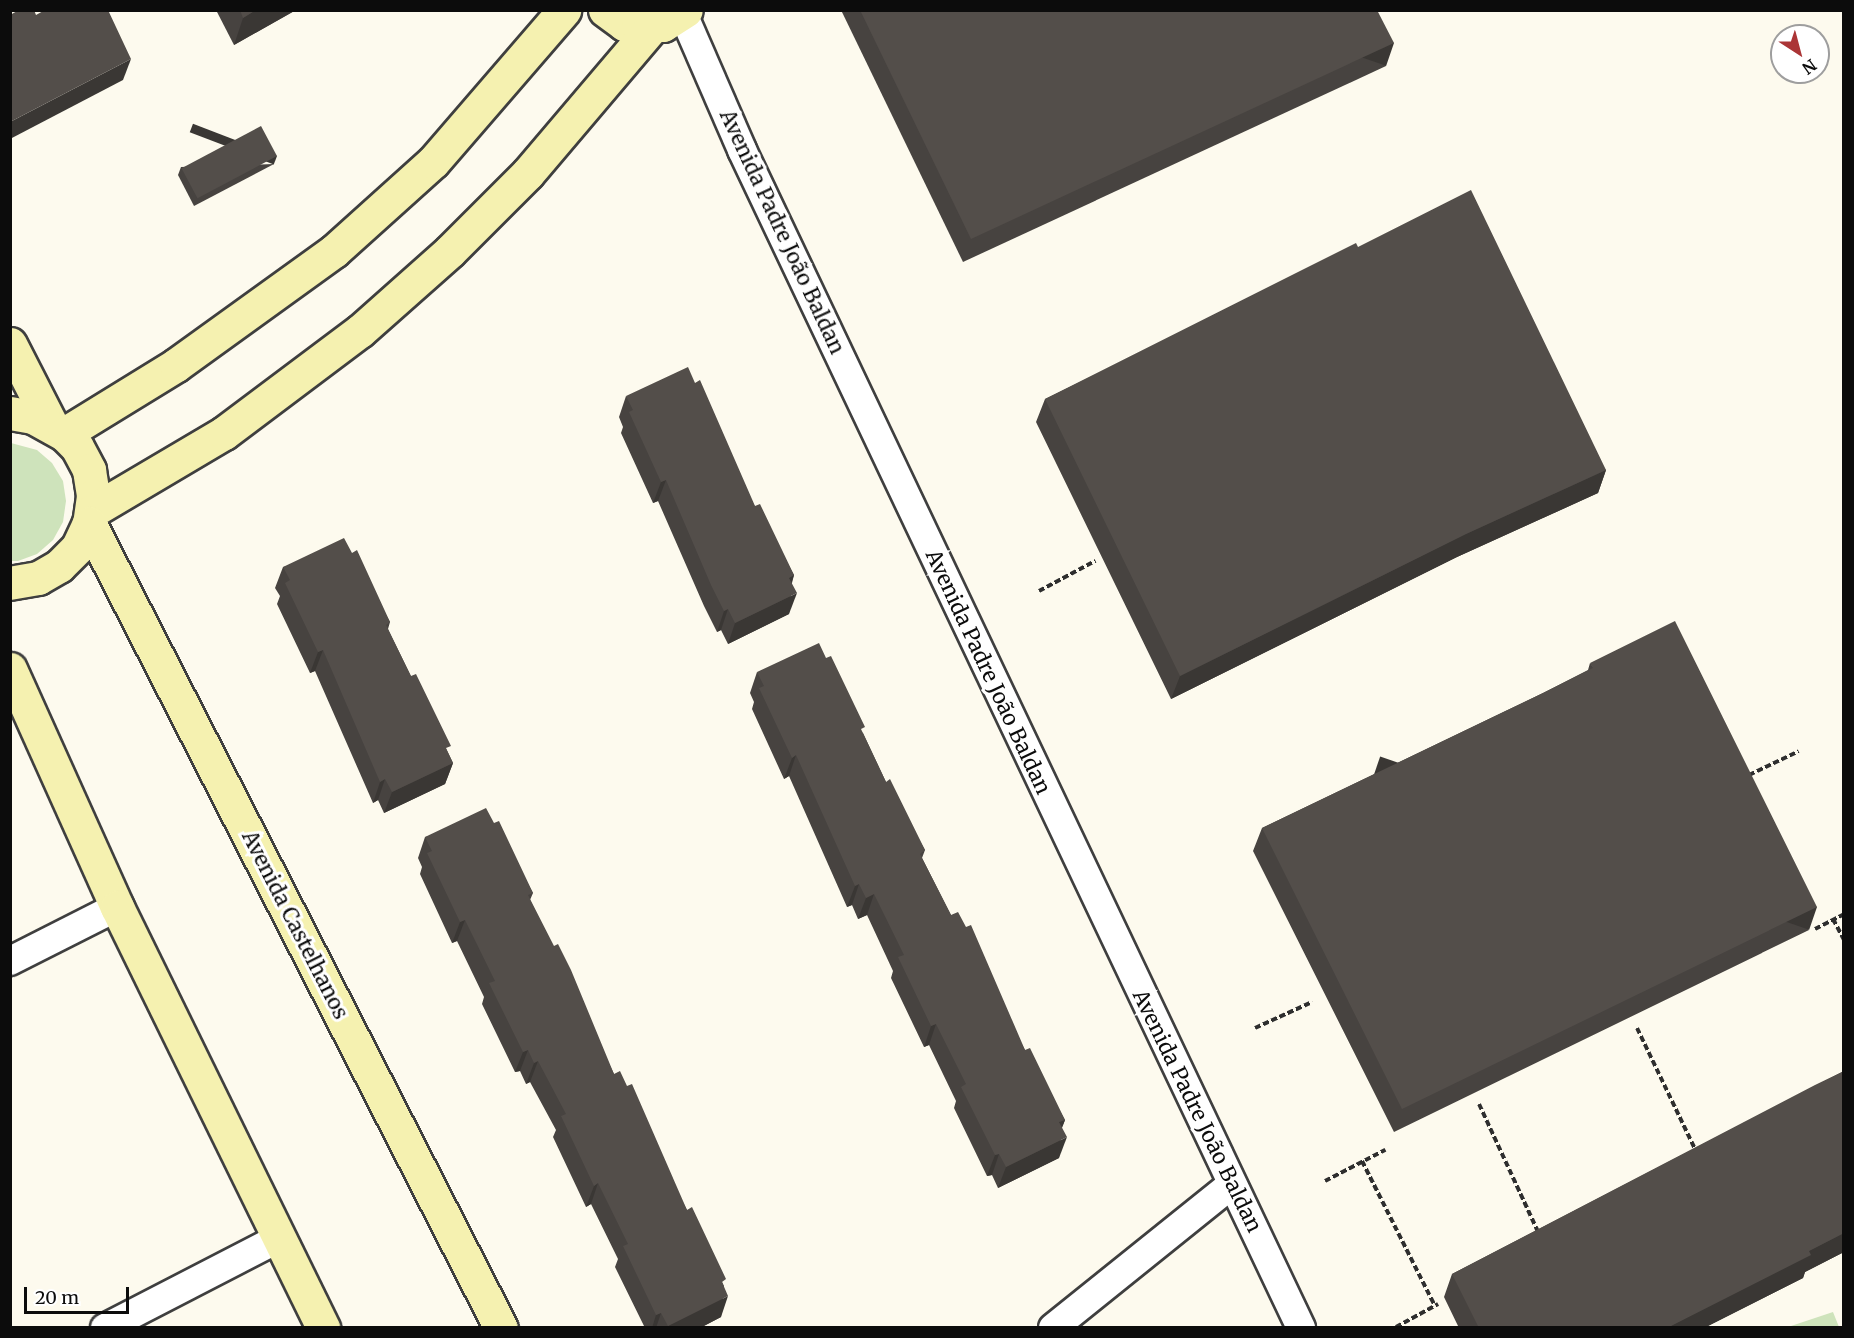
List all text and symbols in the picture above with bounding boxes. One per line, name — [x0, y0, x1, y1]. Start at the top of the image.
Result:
north arrow — [1770, 24, 1830, 84]
text: N — [1798, 55, 1820, 79]
street label: Avenida Padre João Baldan — [714, 106, 850, 358]
street label: Avenida Padre João Baldan — [920, 546, 1056, 798]
street label: Avenida Castelhanos — [237, 827, 353, 1023]
street label: Avenida Padre João Baldan — [1127, 986, 1267, 1236]
scale bar — [27, 1275, 132, 1313]
text: 20 m — [35, 1286, 79, 1309]

